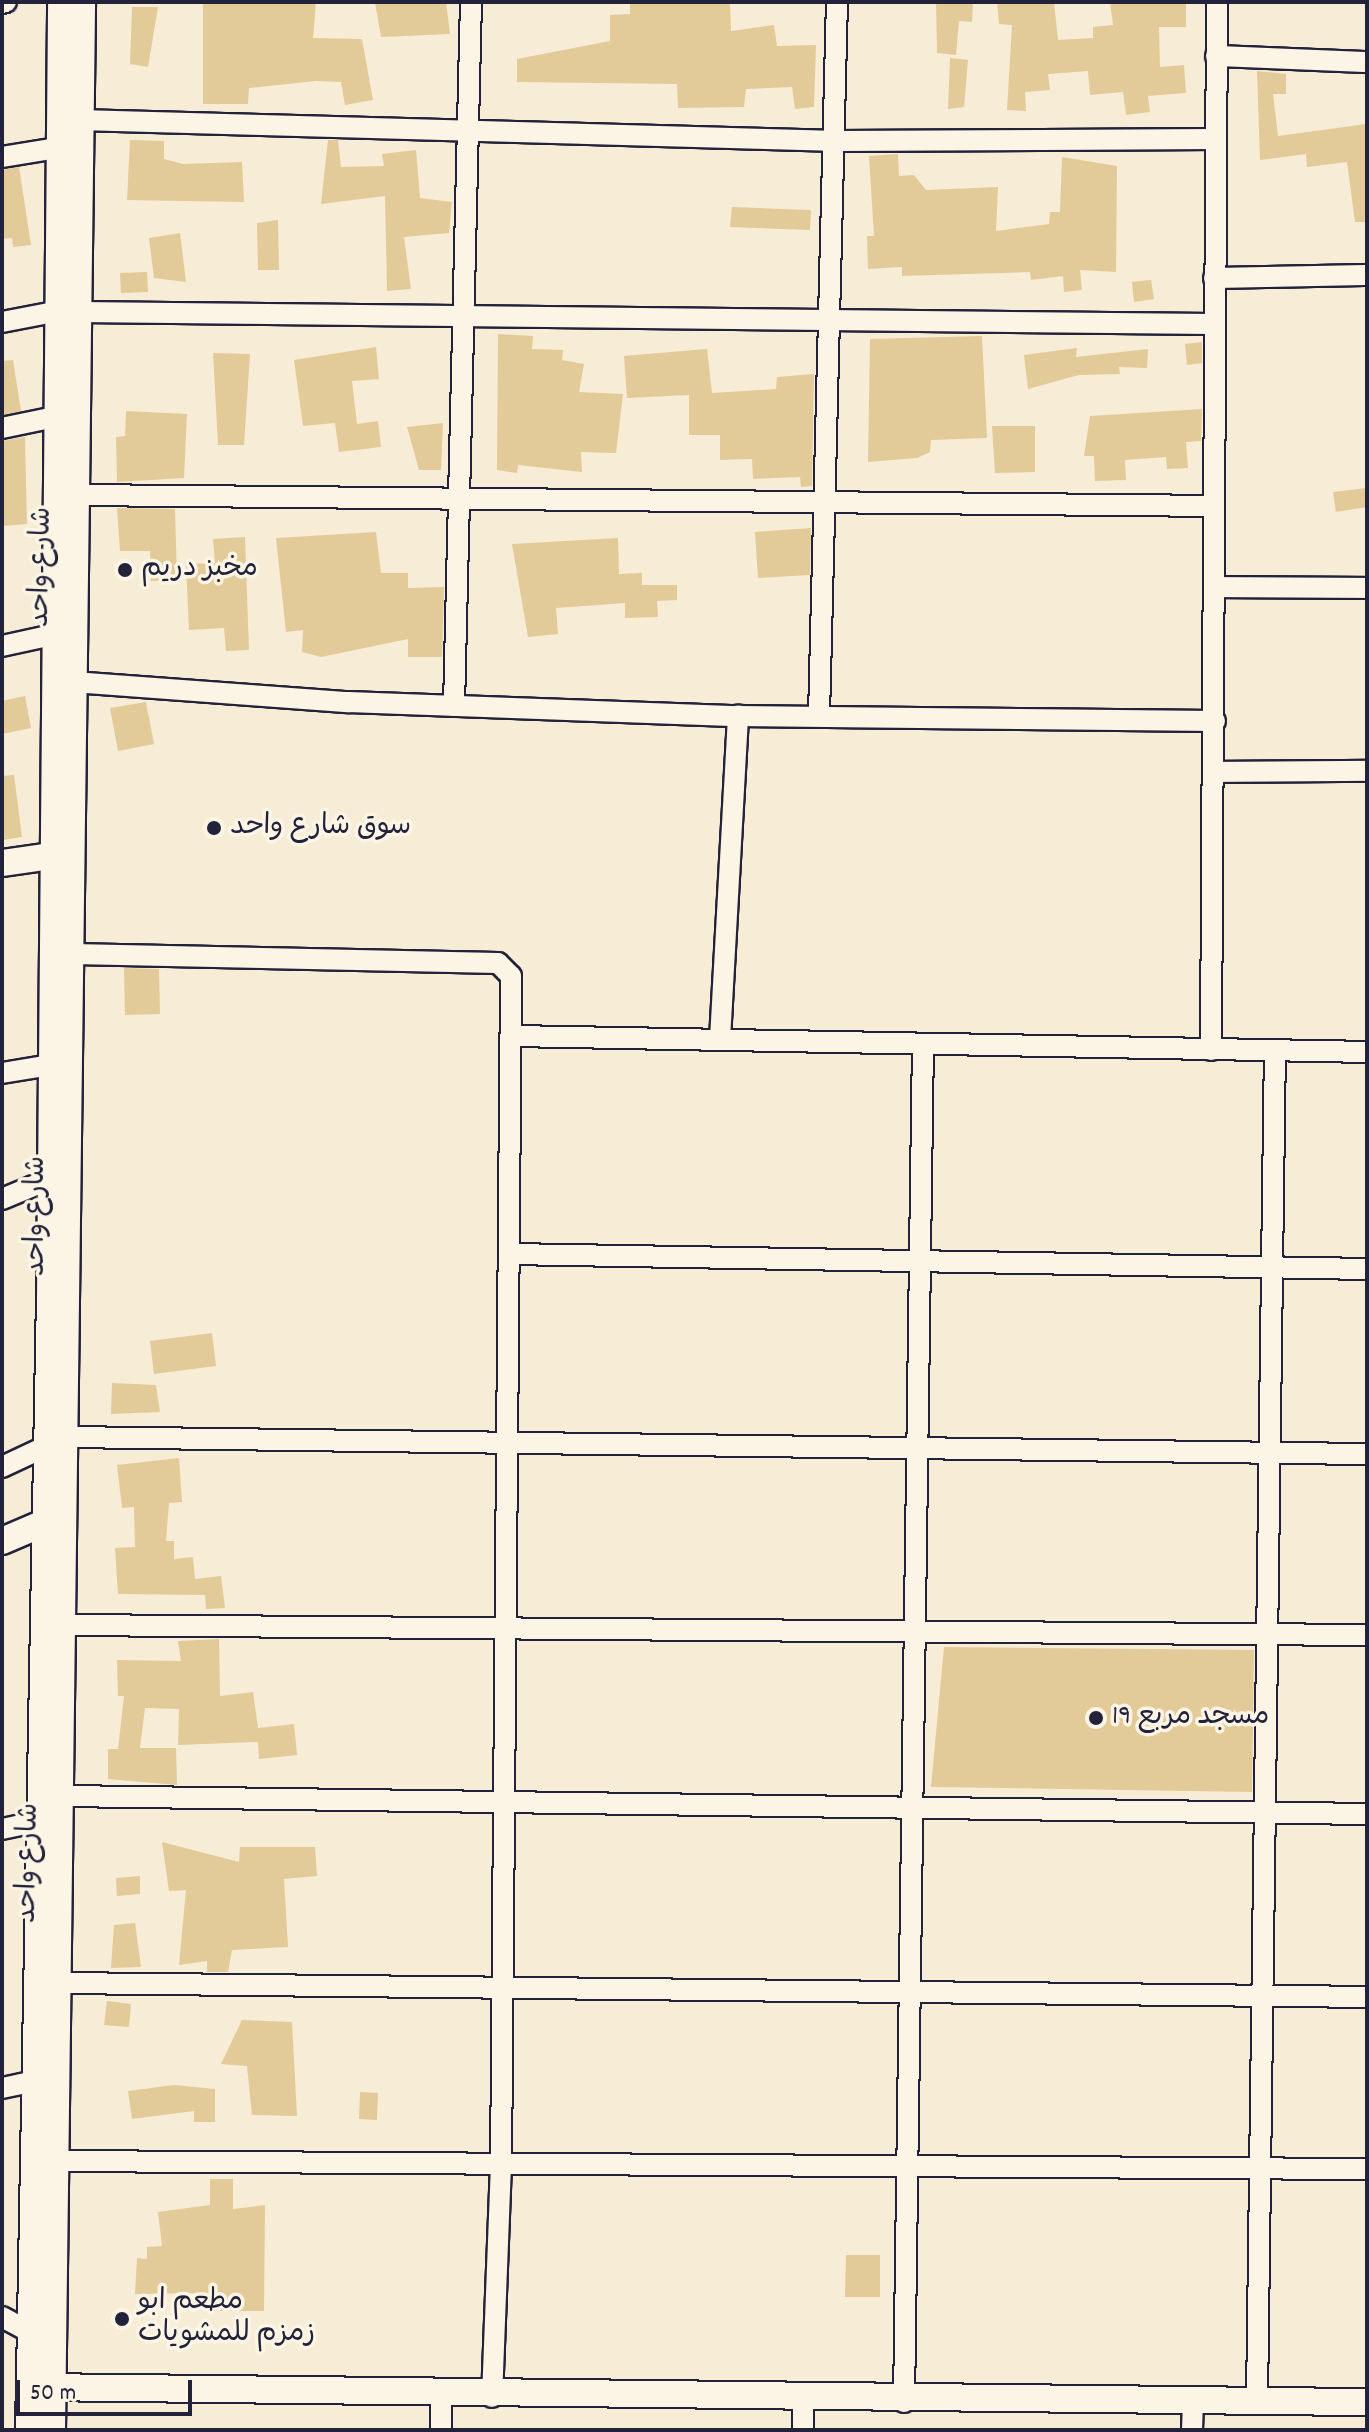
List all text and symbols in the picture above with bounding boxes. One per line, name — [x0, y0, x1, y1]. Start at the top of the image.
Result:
street label: شارع واحد — [25, 507, 61, 627]
place label: مخبز دريم — [141, 553, 258, 587]
marker: مخبز دريم — [116, 561, 134, 579]
place label: سوق شارع واحد — [230, 811, 411, 845]
marker: سوق شارع واحد — [205, 819, 223, 837]
street label: شارع واحد — [21, 1156, 55, 1276]
place label: مسجد مربع 19 — [1112, 1701, 1269, 1735]
marker: مسجد مربع 19 — [1087, 1709, 1105, 1727]
street label: شارع واحد — [12, 1803, 48, 1923]
place label: مطعم ابو زمزم للمشويات — [138, 2286, 315, 2352]
marker: مطعم ابو زمزم للمشويات — [113, 2310, 131, 2328]
scale bar — [20, 2364, 196, 2414]
text: 50 m — [30, 2377, 76, 2411]

